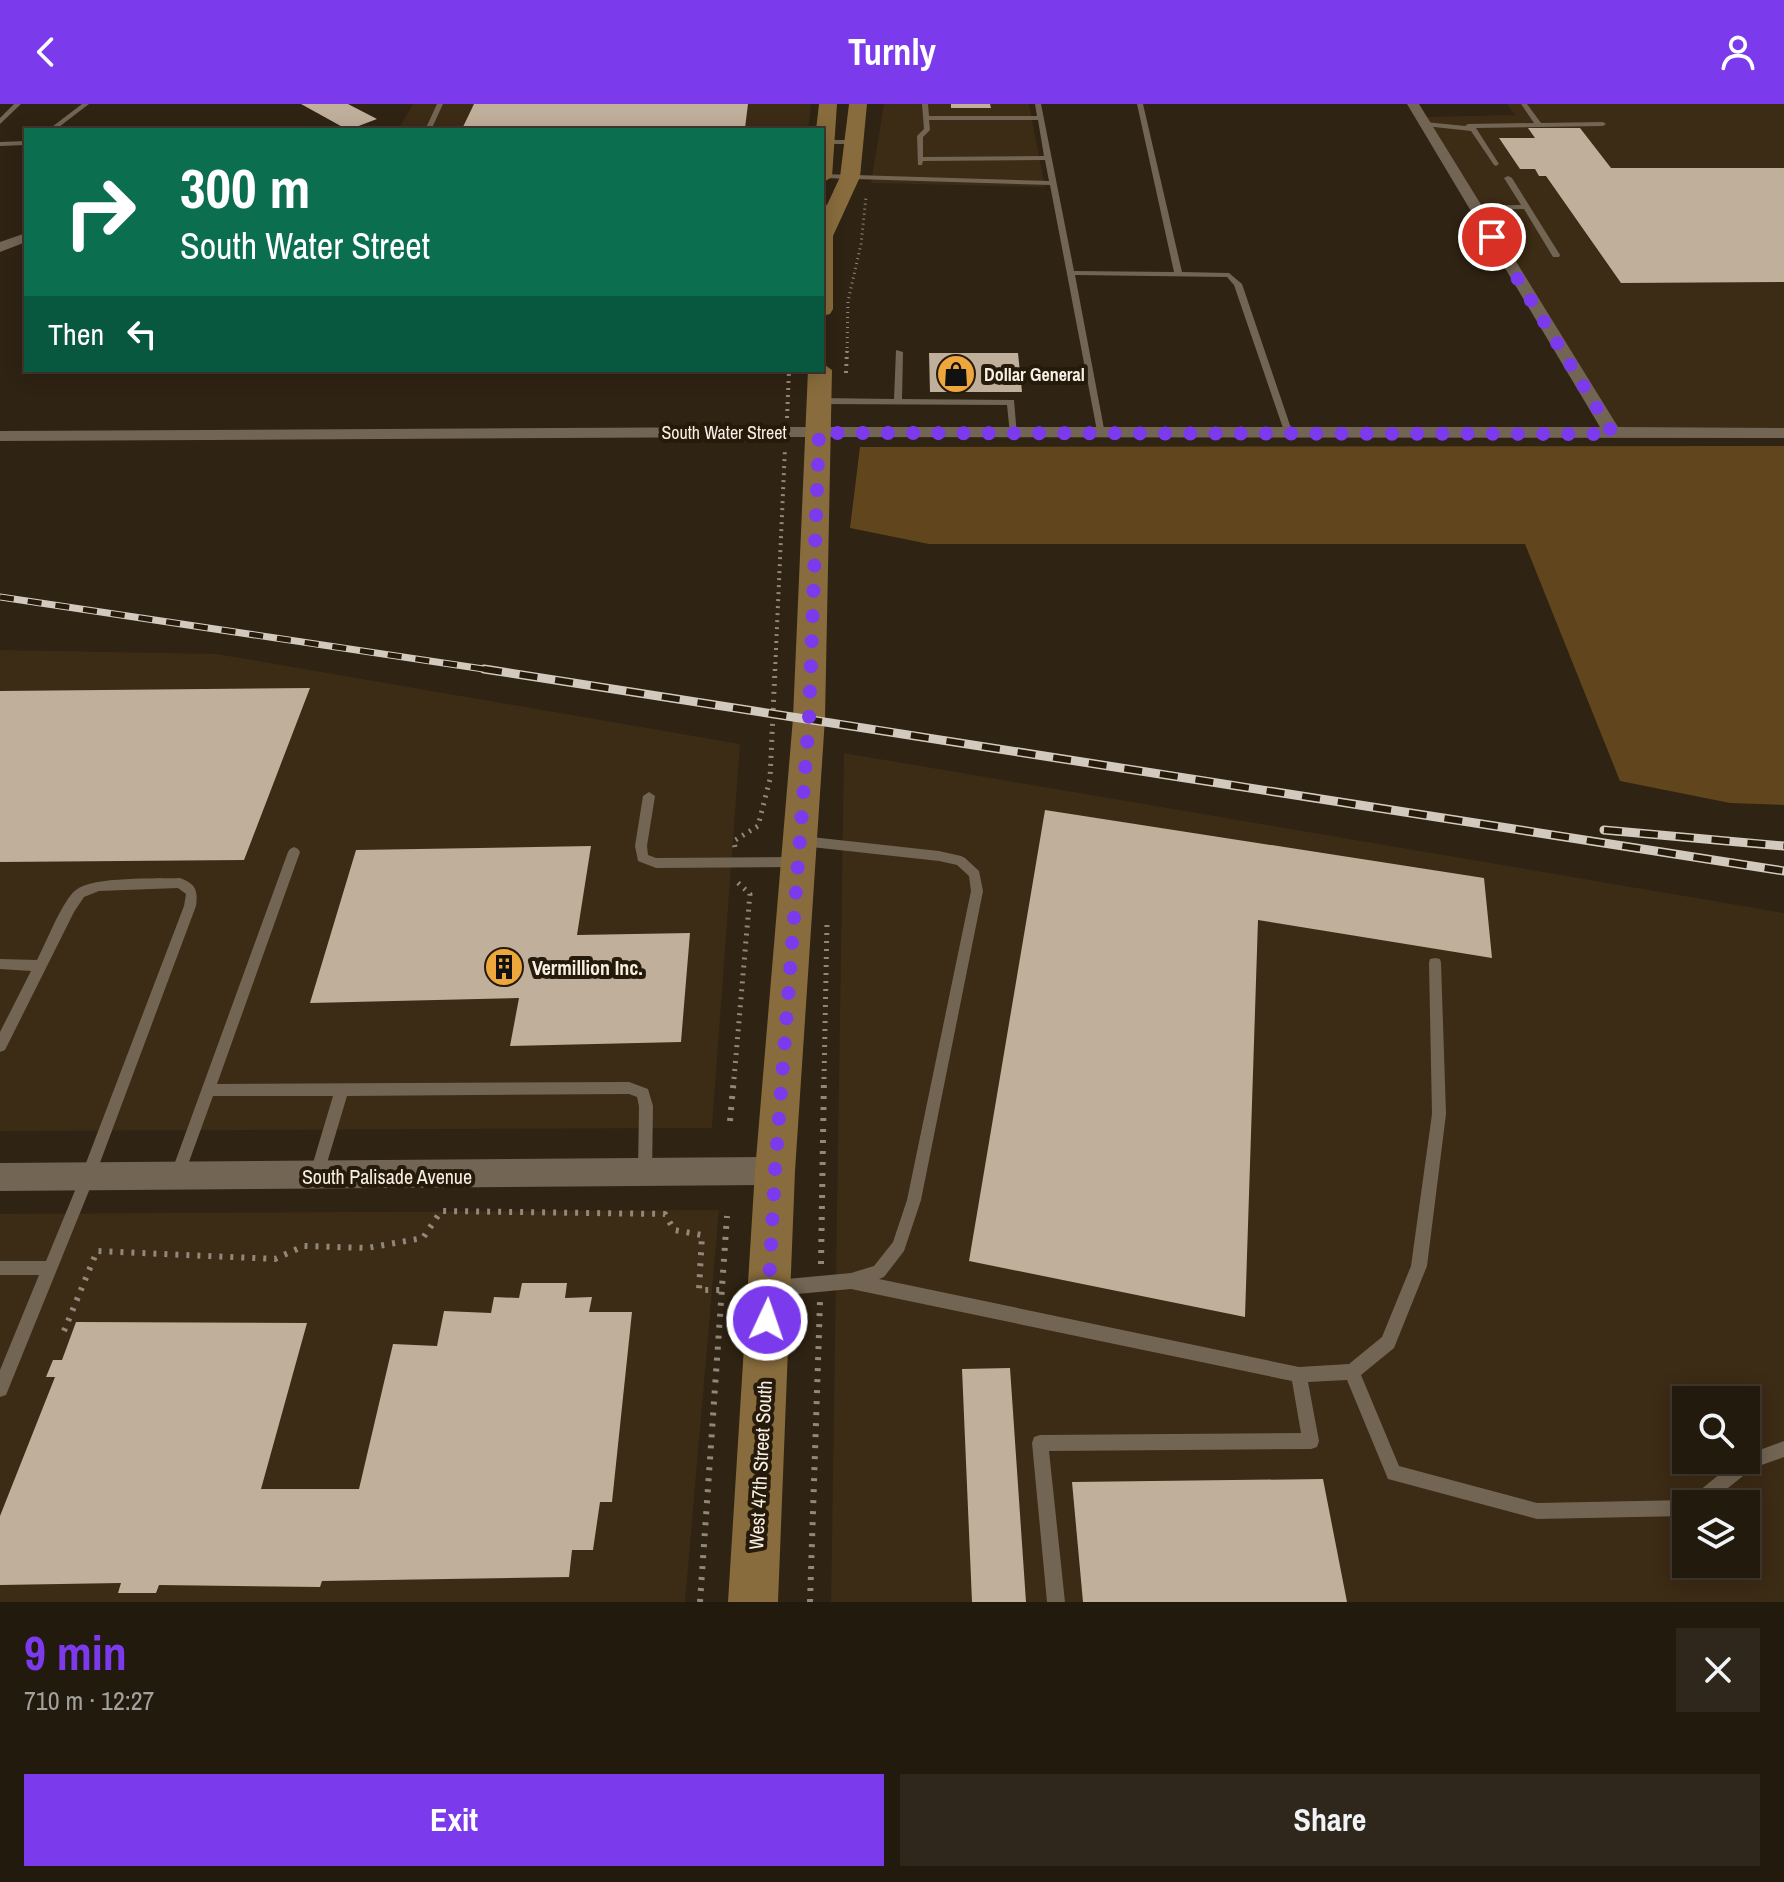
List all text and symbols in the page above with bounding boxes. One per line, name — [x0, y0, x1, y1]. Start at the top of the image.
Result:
text: Turnly — [848, 28, 936, 76]
icon: back — [24, 30, 68, 74]
icon: person — [1716, 30, 1760, 74]
text: 300 m — [180, 150, 310, 225]
icon: right — [48, 160, 152, 264]
pin — [1458, 203, 1526, 271]
icon: arrive — [1470, 215, 1514, 259]
text: South Water Street — [180, 222, 430, 270]
icon: left — [120, 312, 164, 356]
text: Then — [48, 314, 104, 354]
shop icon: Dollar General — [935, 353, 977, 395]
place label: Dollar General — [984, 362, 1085, 387]
street label: South Water Street — [662, 420, 787, 445]
building icon: Vermillion Inc. — [483, 946, 525, 988]
place label: Vermillion Inc. — [532, 954, 643, 981]
street label: South Palisade Avenue — [302, 1163, 472, 1190]
position arrow — [725, 1278, 809, 1362]
street label: West 47th Street South — [742, 1380, 778, 1550]
map controls — [1672, 1386, 1760, 1578]
button: search — [1672, 1386, 1760, 1474]
button: layers — [1672, 1490, 1760, 1578]
text: 9 min — [24, 1620, 127, 1685]
button: close — [1676, 1628, 1760, 1712]
text: 710 m · 12:27 — [24, 1683, 154, 1718]
button: Exit — [24, 1774, 884, 1866]
button: Share — [900, 1774, 1760, 1866]

